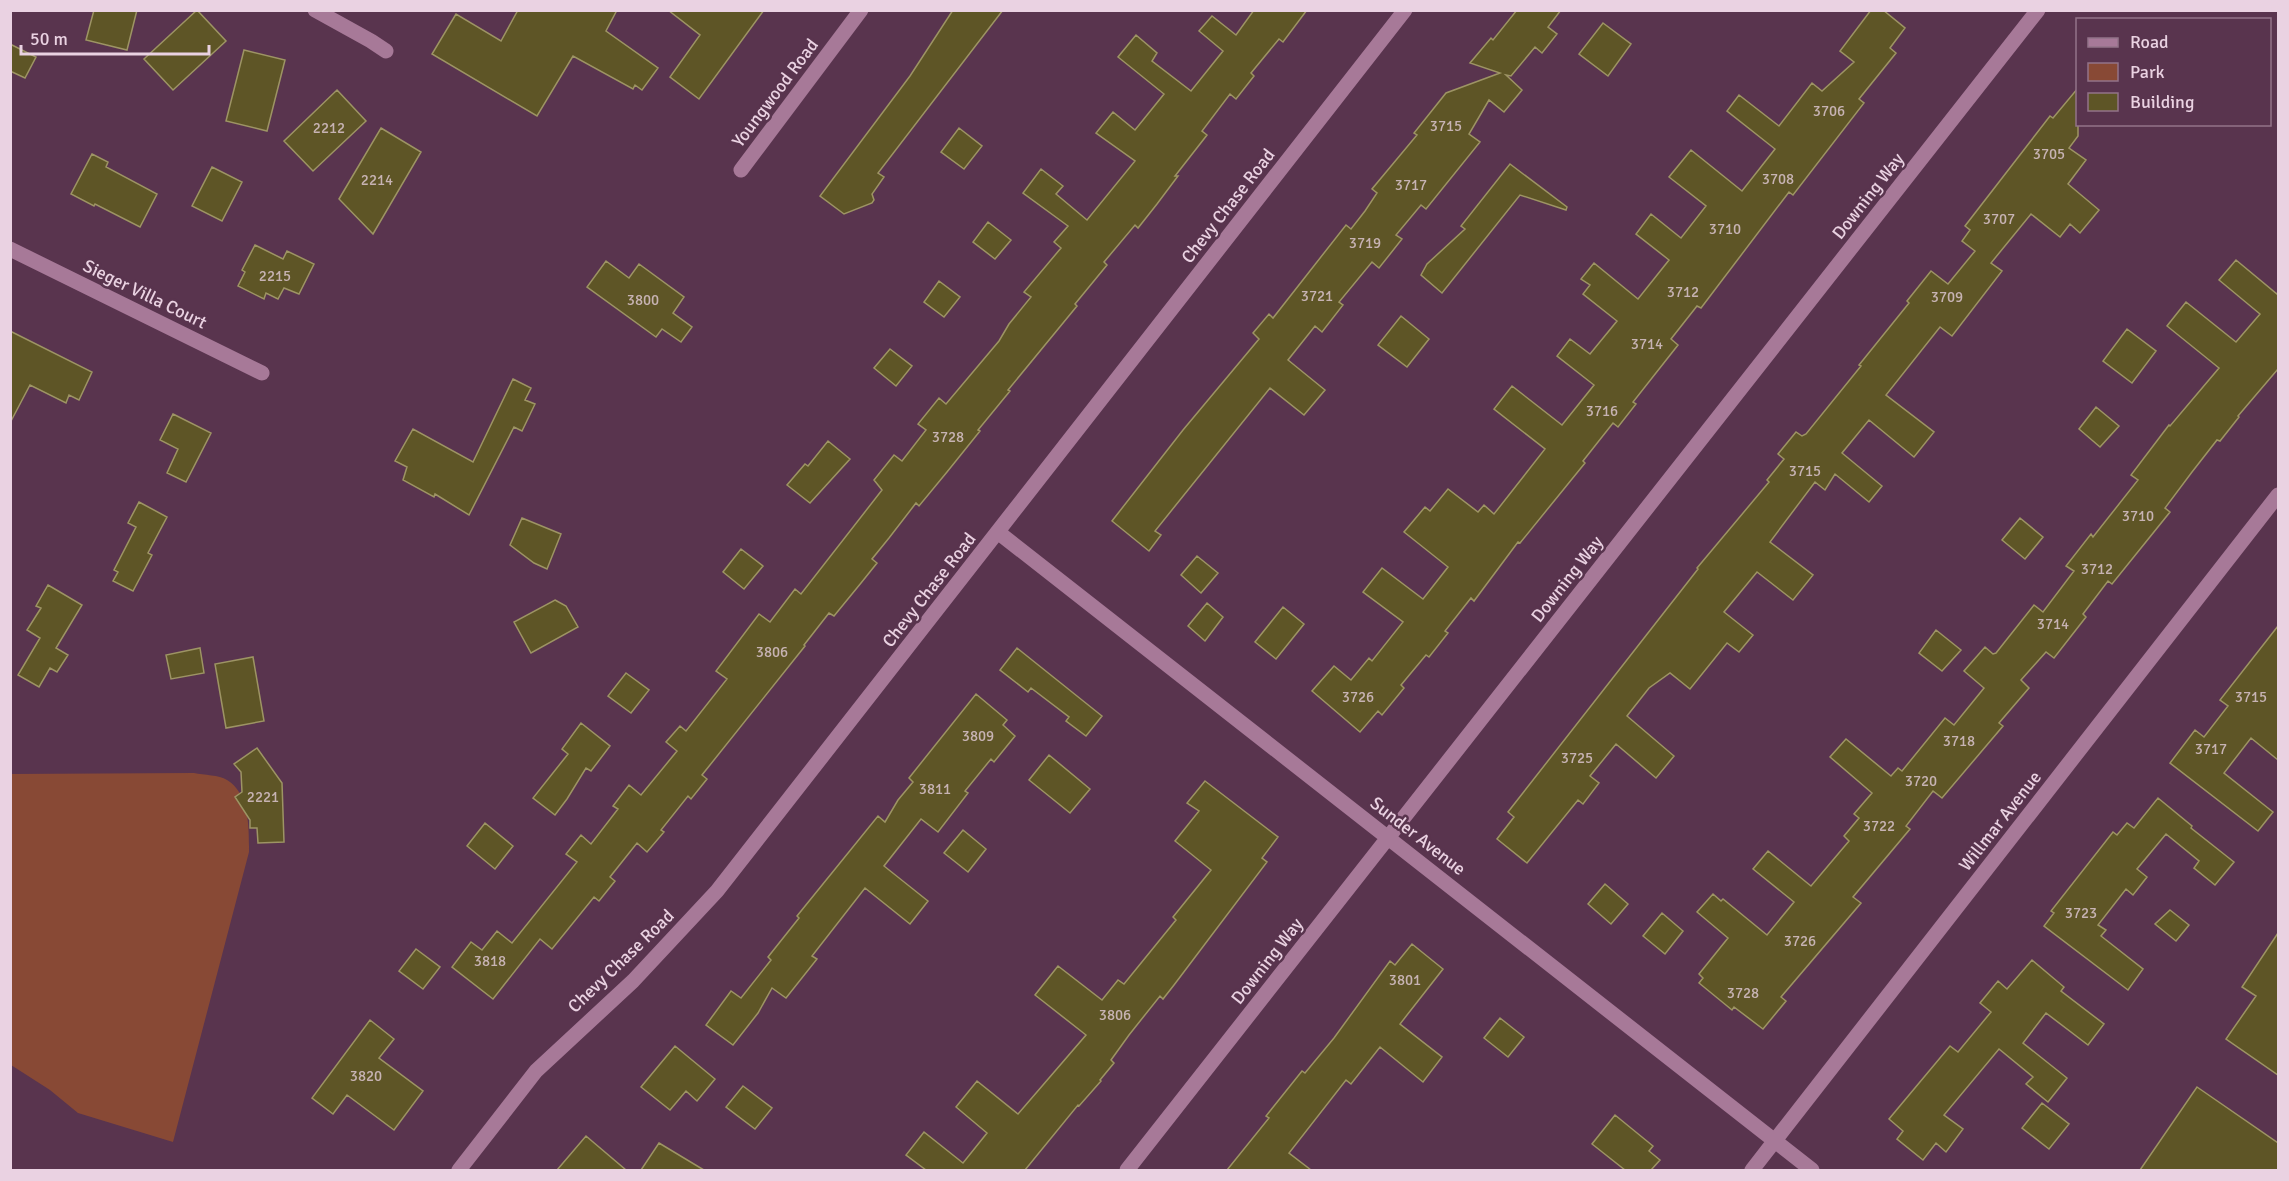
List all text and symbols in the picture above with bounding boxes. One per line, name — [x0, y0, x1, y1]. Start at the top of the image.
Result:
scale bar — [21, 18, 208, 56]
legend — [2076, 18, 2271, 126]
text: 50 m — [30, 28, 68, 50]
text: Road — [2130, 31, 2169, 53]
street label: Youngwood Road — [727, 34, 823, 152]
text: Park — [2130, 61, 2165, 83]
text: Building — [2130, 91, 2194, 113]
house number: 3706 — [1813, 102, 1845, 120]
house number: 3715 — [1430, 117, 1462, 135]
house number: 2212 — [313, 119, 345, 137]
street label: Chevy Chase Road — [1176, 144, 1280, 268]
house number: 3705 — [2033, 145, 2065, 163]
street label: Downing Way — [1827, 148, 1909, 244]
house number: 3708 — [1762, 170, 1794, 188]
house number: 2214 — [361, 171, 393, 189]
house number: 3717 — [1395, 176, 1427, 194]
house number: 3707 — [1983, 210, 2015, 228]
house number: 3710 — [1709, 220, 1741, 238]
house number: 3719 — [1349, 234, 1381, 252]
street label: Sieger Villa Court — [80, 255, 210, 333]
house number: 2215 — [259, 267, 291, 285]
house number: 3712 — [1667, 283, 1699, 301]
house number: 3721 — [1301, 287, 1333, 305]
house number: 3709 — [1931, 288, 1963, 306]
house number: 3800 — [627, 291, 659, 309]
house number: 3714 — [1631, 335, 1663, 353]
house number: 3716 — [1586, 402, 1618, 420]
house number: 3728 — [932, 428, 964, 446]
house number: 3715 — [1789, 462, 1821, 480]
house number: 3710 — [2122, 507, 2154, 525]
street label: Chevy Chase Road — [877, 528, 981, 652]
street label: Downing Way — [1526, 531, 1608, 627]
house number: 3712 — [2081, 560, 2113, 578]
house number: 3714 — [2037, 615, 2069, 633]
house number: 3806 — [756, 643, 788, 661]
house number: 3726 — [1342, 688, 1374, 706]
house number: 3715 — [2235, 688, 2267, 706]
house number: 3809 — [962, 727, 994, 745]
house number: 3718 — [1943, 732, 1975, 750]
house number: 3717 — [2195, 740, 2227, 758]
house number: 3725 — [1561, 749, 1593, 767]
street label: Willmar Avenue — [1954, 767, 2046, 875]
house number: 3720 — [1905, 772, 1937, 790]
house number: 3811 — [919, 780, 951, 798]
house number: 2221 — [247, 788, 279, 806]
street label: Sunder Avenue — [1366, 792, 1470, 880]
house number: 3722 — [1863, 817, 1895, 835]
house number: 3723 — [2065, 904, 2097, 922]
street label: Chevy Chase Road — [563, 905, 679, 1017]
street label: Downing Way — [1226, 913, 1308, 1009]
house number: 3726 — [1784, 932, 1816, 950]
house number: 3818 — [474, 952, 506, 970]
house number: 3801 — [1389, 971, 1421, 989]
house number: 3728 — [1727, 984, 1759, 1002]
house number: 3806 — [1099, 1006, 1131, 1024]
house number: 3820 — [350, 1067, 382, 1085]

